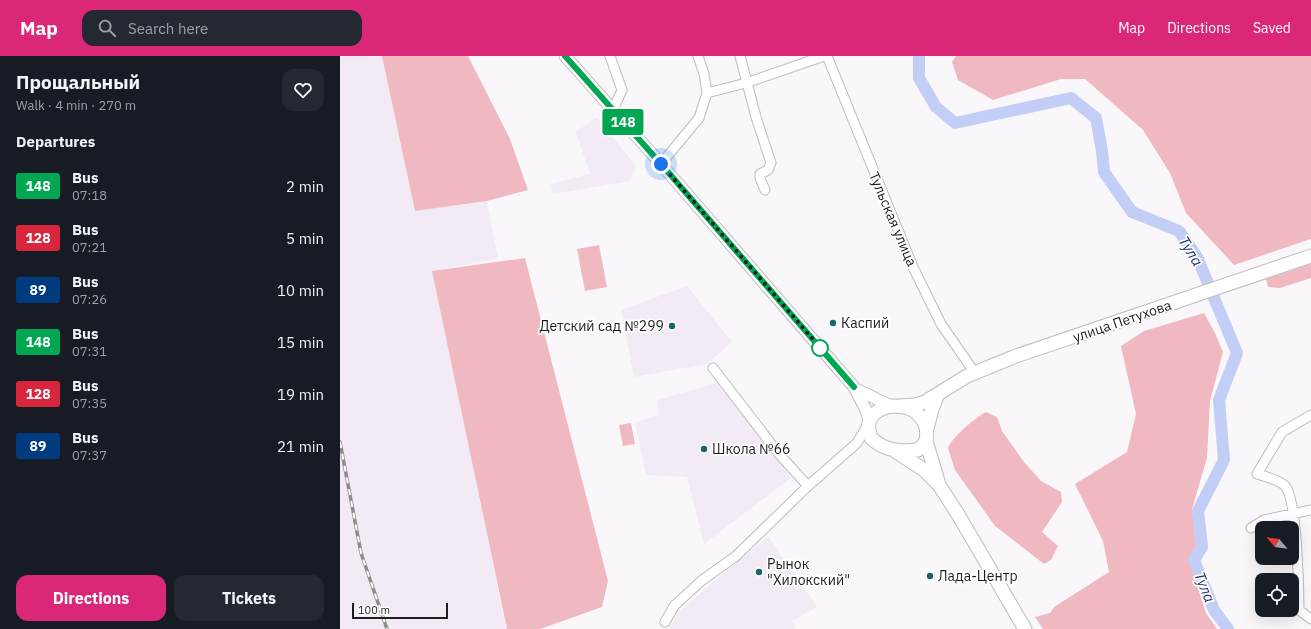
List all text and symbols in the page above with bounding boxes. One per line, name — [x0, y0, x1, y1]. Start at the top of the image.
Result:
search box — [82, 10, 362, 46]
text: Map — [20, 16, 58, 40]
icon: search — [96, 17, 118, 39]
text: Search here — [128, 19, 208, 38]
text: Map — [1118, 19, 1145, 37]
text: Directions — [1167, 19, 1231, 37]
text: Saved — [1253, 19, 1291, 37]
button: heart — [282, 69, 324, 111]
text: Прощальный — [16, 70, 140, 94]
text: Walk · 4 min · 270 m — [16, 97, 136, 114]
line badge: 148 — [600, 109, 646, 135]
text: 148 — [610, 113, 636, 131]
text: Departures — [16, 132, 95, 151]
your location — [651, 154, 671, 174]
text: Bus — [72, 168, 99, 187]
street label: Тульская улица — [865, 169, 921, 270]
text: 148 — [25, 177, 51, 195]
text: 2 min — [286, 177, 324, 196]
text: 07:18 — [72, 187, 107, 204]
text: Bus — [72, 220, 99, 239]
text: 128 — [25, 229, 51, 247]
text: 5 min — [286, 229, 324, 248]
water label: Тула — [1175, 233, 1208, 270]
text: 07:21 — [72, 239, 107, 256]
text: Bus — [72, 272, 99, 291]
text: 89 — [30, 281, 46, 299]
text: 10 min — [277, 281, 324, 300]
text: 07:26 — [72, 291, 107, 308]
street label: улица Петухова — [1070, 296, 1174, 346]
place label: Каспий — [841, 314, 889, 332]
place label: Детский сад №299 — [539, 317, 664, 335]
marker: Каспий — [828, 318, 838, 328]
marker: Детский сад №299 — [667, 321, 677, 331]
text: Bus — [72, 324, 99, 343]
text: 148 — [25, 333, 51, 351]
text: 15 min — [277, 333, 324, 352]
unlabelled marker — [811, 339, 829, 357]
text: 07:31 — [72, 343, 107, 360]
text: Bus — [72, 376, 99, 395]
text: 128 — [25, 385, 51, 403]
text: 19 min — [277, 385, 324, 404]
text: 07:35 — [72, 395, 107, 412]
text: Bus — [72, 428, 99, 447]
text: 89 — [30, 437, 46, 455]
text: 21 min — [277, 437, 324, 456]
place label: Школа №66 — [712, 440, 791, 458]
marker: Школа №66 — [699, 444, 709, 454]
text: 07:37 — [72, 447, 107, 464]
north arrow — [1255, 521, 1299, 565]
map controls — [1255, 521, 1299, 617]
place label: Рынок "Хилокский" — [767, 555, 850, 589]
marker: Рынок "Хилокский" — [754, 567, 764, 577]
place label: Лада-Центр — [938, 567, 1018, 585]
water label: Тула — [1190, 569, 1220, 605]
marker: Лада-Центр — [925, 571, 935, 581]
button: locate — [1255, 573, 1299, 617]
button: Directions — [16, 575, 166, 621]
button: Tickets — [174, 575, 324, 621]
scale bar — [352, 601, 448, 620]
text: 100 m — [358, 603, 390, 617]

